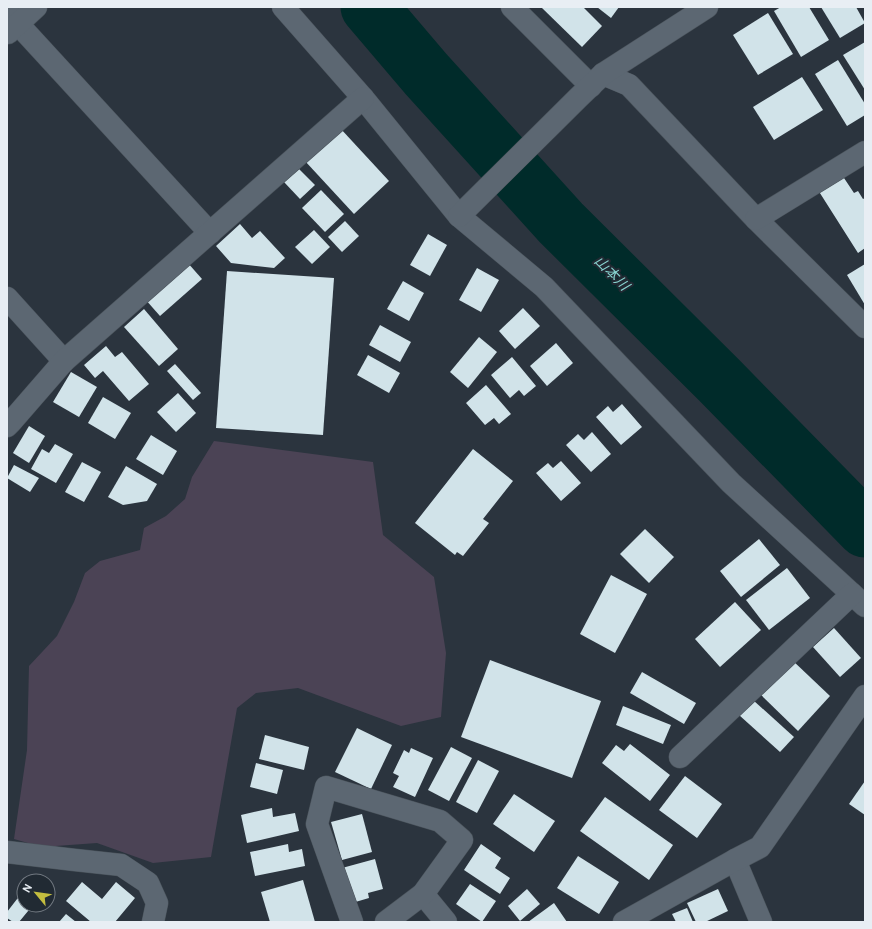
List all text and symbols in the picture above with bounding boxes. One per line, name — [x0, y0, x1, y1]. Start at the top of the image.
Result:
water label: 山本川 — [591, 252, 635, 296]
north arrow — [16, 873, 56, 913]
text: N — [19, 881, 35, 895]

